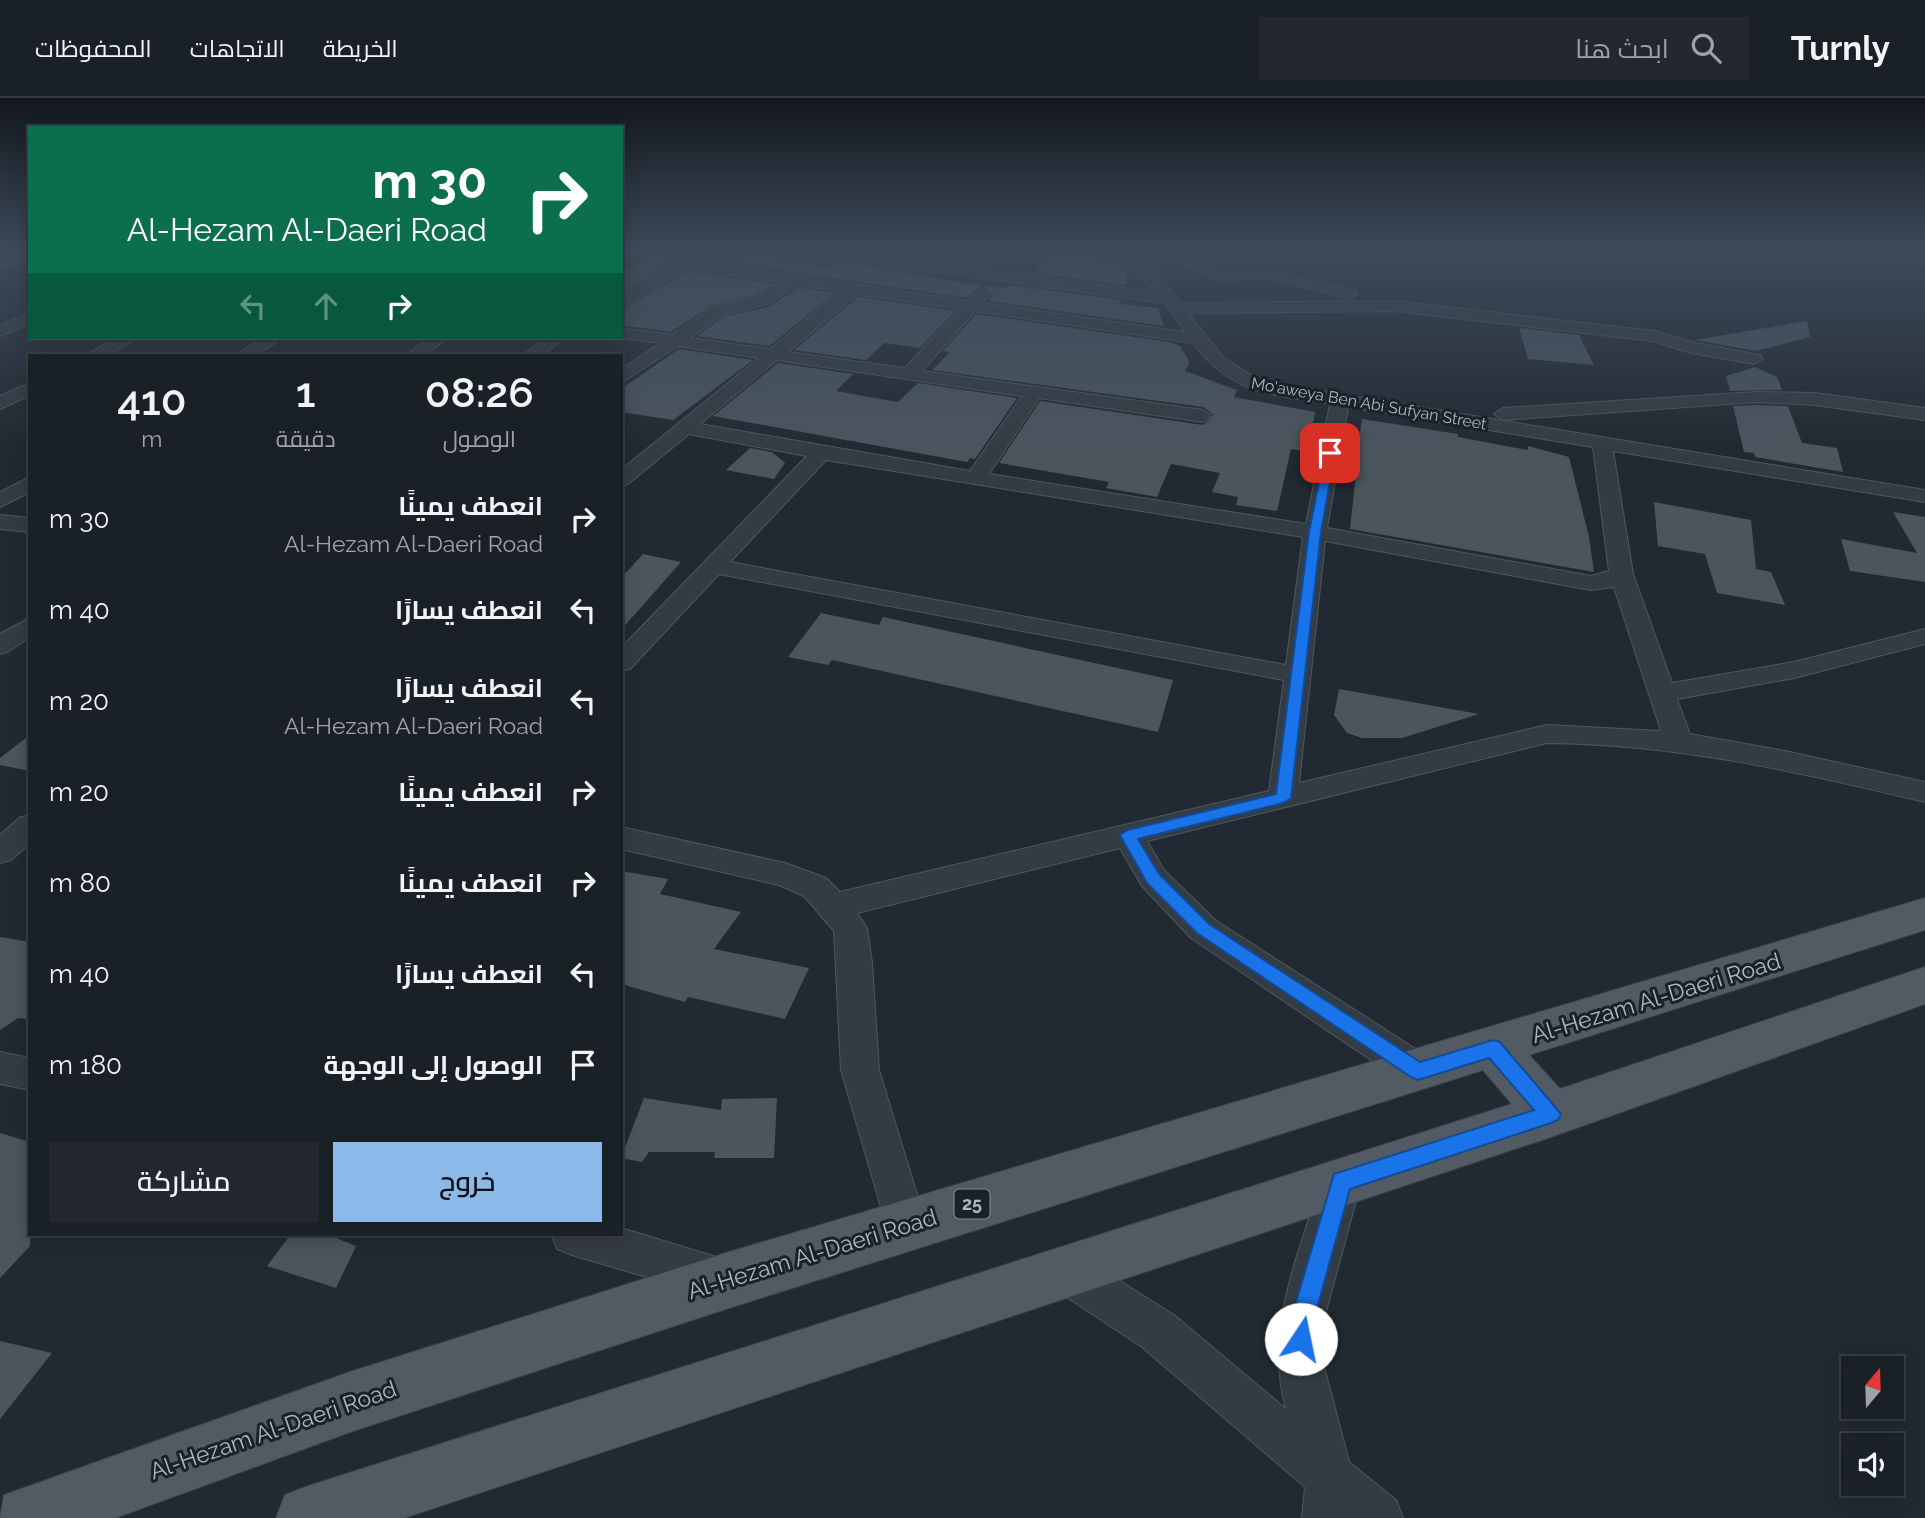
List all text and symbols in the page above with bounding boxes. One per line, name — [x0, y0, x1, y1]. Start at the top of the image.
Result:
search box — [1259, 17, 1749, 80]
icon: search — [1687, 29, 1725, 67]
text: Turnly — [1791, 29, 1890, 68]
text: المحفوظات — [35, 34, 152, 63]
text: الاتجاهات — [190, 34, 285, 63]
text: الخريطة — [323, 34, 398, 63]
text: ابحث هنا — [1575, 34, 1669, 64]
text: 30 m — [372, 152, 487, 209]
icon: right — [511, 154, 602, 245]
text: Al-Hezam Al-Daeri Road — [127, 211, 487, 248]
icon: left — [234, 287, 272, 325]
icon: ahead — [307, 287, 345, 325]
icon: right — [380, 287, 418, 325]
text: 1 — [296, 368, 316, 417]
text: 08:26 — [425, 368, 534, 417]
street label: Mo'aweya Ben Abi Sufyan Street — [1250, 373, 1489, 434]
text: 410 — [117, 376, 187, 425]
pin — [1300, 423, 1360, 483]
text: m — [141, 425, 162, 452]
text: دقيقة — [276, 425, 336, 452]
text: الوصول — [443, 425, 516, 452]
icon: arrive — [1311, 434, 1349, 472]
text: انعطف يمينًا — [398, 491, 543, 521]
icon: right — [564, 500, 602, 538]
text: 30 m — [49, 504, 109, 534]
text: Al-Hezam Al-Daeri Road — [284, 530, 543, 557]
icon: left — [564, 591, 602, 629]
text: 40 m — [49, 595, 110, 625]
text: انعطف يسارًا — [395, 595, 543, 625]
text: انعطف يسارًا — [395, 673, 543, 703]
icon: left — [564, 682, 602, 720]
text: 20 m — [49, 686, 109, 716]
text: Al-Hezam Al-Daeri Road — [284, 712, 543, 739]
icon: right — [564, 773, 602, 811]
text: 20 m — [49, 777, 109, 807]
text: انعطف يمينًا — [398, 777, 543, 807]
icon: right — [564, 864, 602, 902]
text: 80 m — [49, 868, 111, 898]
text: انعطف يمينًا — [398, 868, 543, 898]
street label: Al-Hezam Al-Daeri Road — [1528, 947, 1784, 1048]
icon: left — [564, 955, 602, 993]
text: 40 m — [49, 959, 110, 989]
text: انعطف يسارًا — [395, 959, 543, 989]
icon: arrive — [564, 1046, 602, 1084]
text: 180 m — [49, 1050, 122, 1080]
text: الوصول إلى الوجهة — [323, 1050, 543, 1080]
button: مشاركة — [49, 1142, 319, 1222]
button: خروج — [333, 1142, 602, 1222]
road number: 25 — [954, 1190, 990, 1218]
street label: Al-Hezam Al-Daeri Road — [684, 1203, 940, 1304]
position arrow — [1264, 1302, 1338, 1376]
north arrow — [1841, 1356, 1904, 1419]
map controls — [1841, 1356, 1904, 1496]
street label: Al-Hezam Al-Daeri Road — [146, 1375, 400, 1484]
button: sound — [1841, 1433, 1904, 1496]

